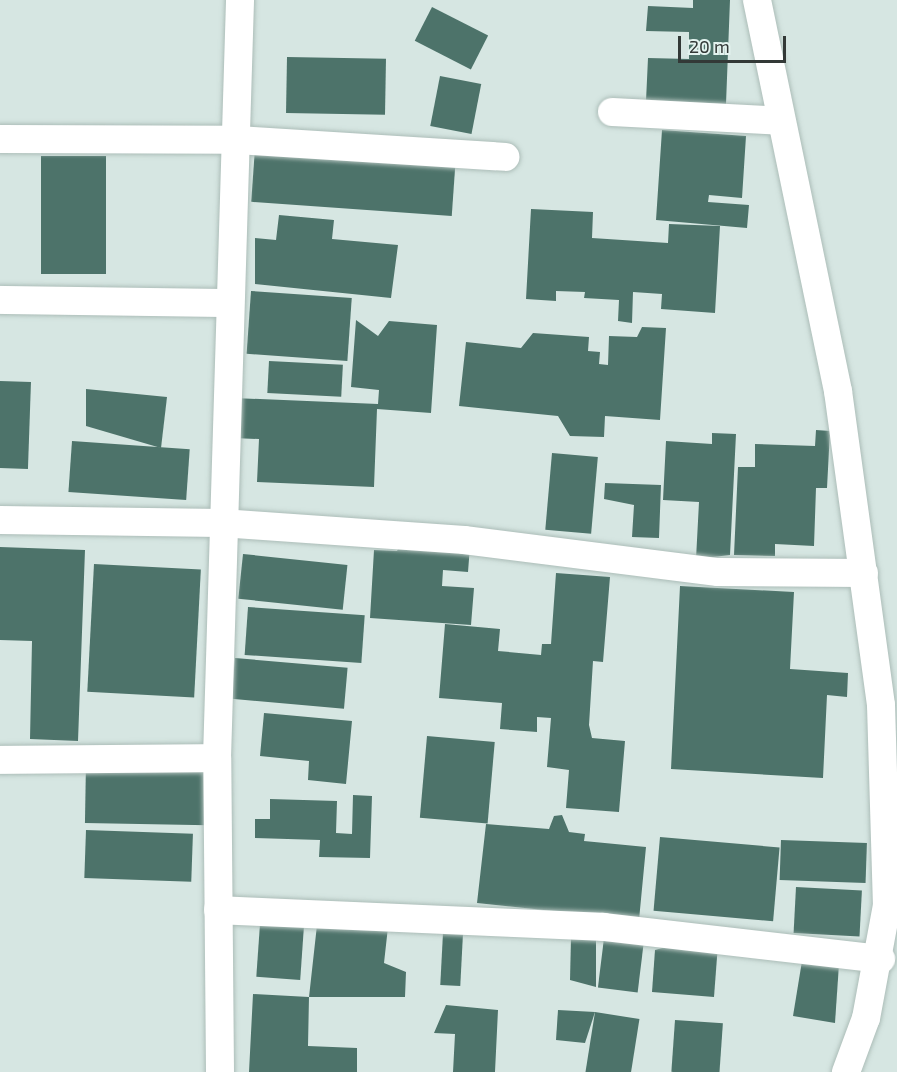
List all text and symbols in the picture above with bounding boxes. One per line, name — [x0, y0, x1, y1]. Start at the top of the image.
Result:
scale bar — [681, 24, 789, 62]
text: 20 m — [689, 35, 730, 57]

